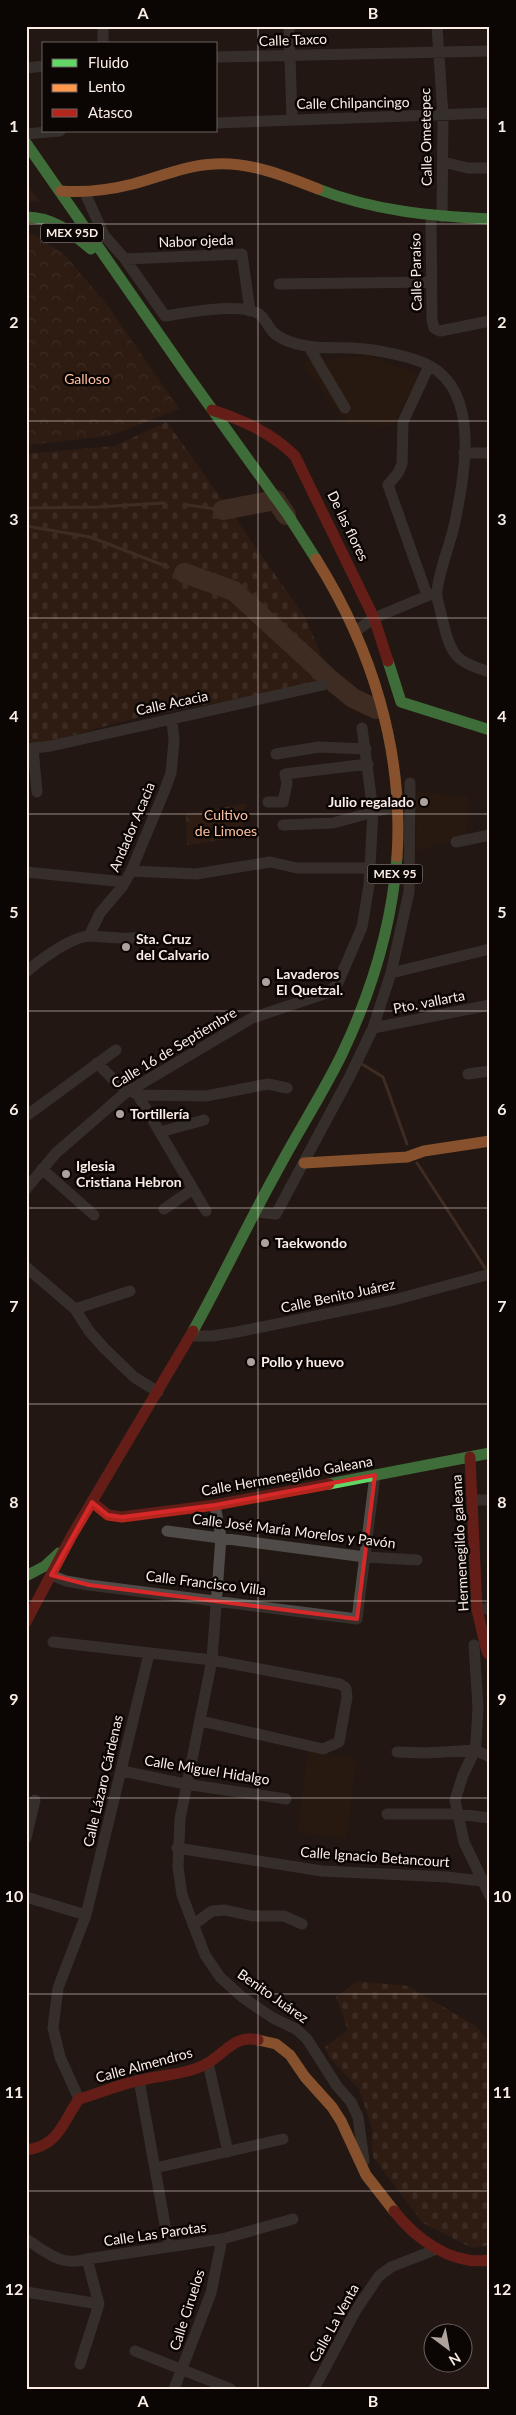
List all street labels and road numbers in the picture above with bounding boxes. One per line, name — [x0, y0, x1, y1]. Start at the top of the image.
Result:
street label: Calle Taxco — [259, 30, 327, 49]
street label: Calle Ometepec — [416, 87, 435, 186]
street label: Calle Chilpancingo — [296, 93, 410, 112]
road number: MEX 95D — [41, 224, 103, 242]
street label: Nabor ojeda — [158, 231, 234, 250]
street label: Calle Paraíso — [406, 233, 425, 311]
street label: De las flores — [324, 488, 373, 564]
street label: Calle Acacia — [134, 687, 210, 718]
street label: Andador Acacia — [105, 779, 158, 874]
road number: MEX 95 — [368, 864, 422, 884]
street label: Pto. vallarta — [392, 986, 466, 1017]
street label: Calle 16 de Septiembre — [108, 1004, 239, 1092]
street label: Calle Benito Juárez — [279, 1275, 397, 1316]
street label: Calle Hermenegildo Galeana — [200, 1452, 374, 1499]
street label: Hermenegildo galeana — [447, 1474, 472, 1612]
street label: Calle José María Morelos y Pavón — [192, 1510, 397, 1551]
street label: Calle Francisco Villa — [145, 1567, 267, 1598]
street label: Calle Lázaro Cárdenas — [79, 1713, 126, 1849]
street label: Calle Miguel Hidalgo — [143, 1751, 271, 1788]
street label: Calle Ignacio Betancourt — [300, 1843, 450, 1870]
street label: Benito Juárez — [235, 1965, 312, 2026]
street label: Calle Almendros — [94, 2043, 194, 2086]
street label: Calle Las Parotas — [103, 2218, 207, 2249]
street label: Calle Ciruelos — [165, 2267, 208, 2353]
street label: Calle La Venta — [305, 2281, 362, 2365]

